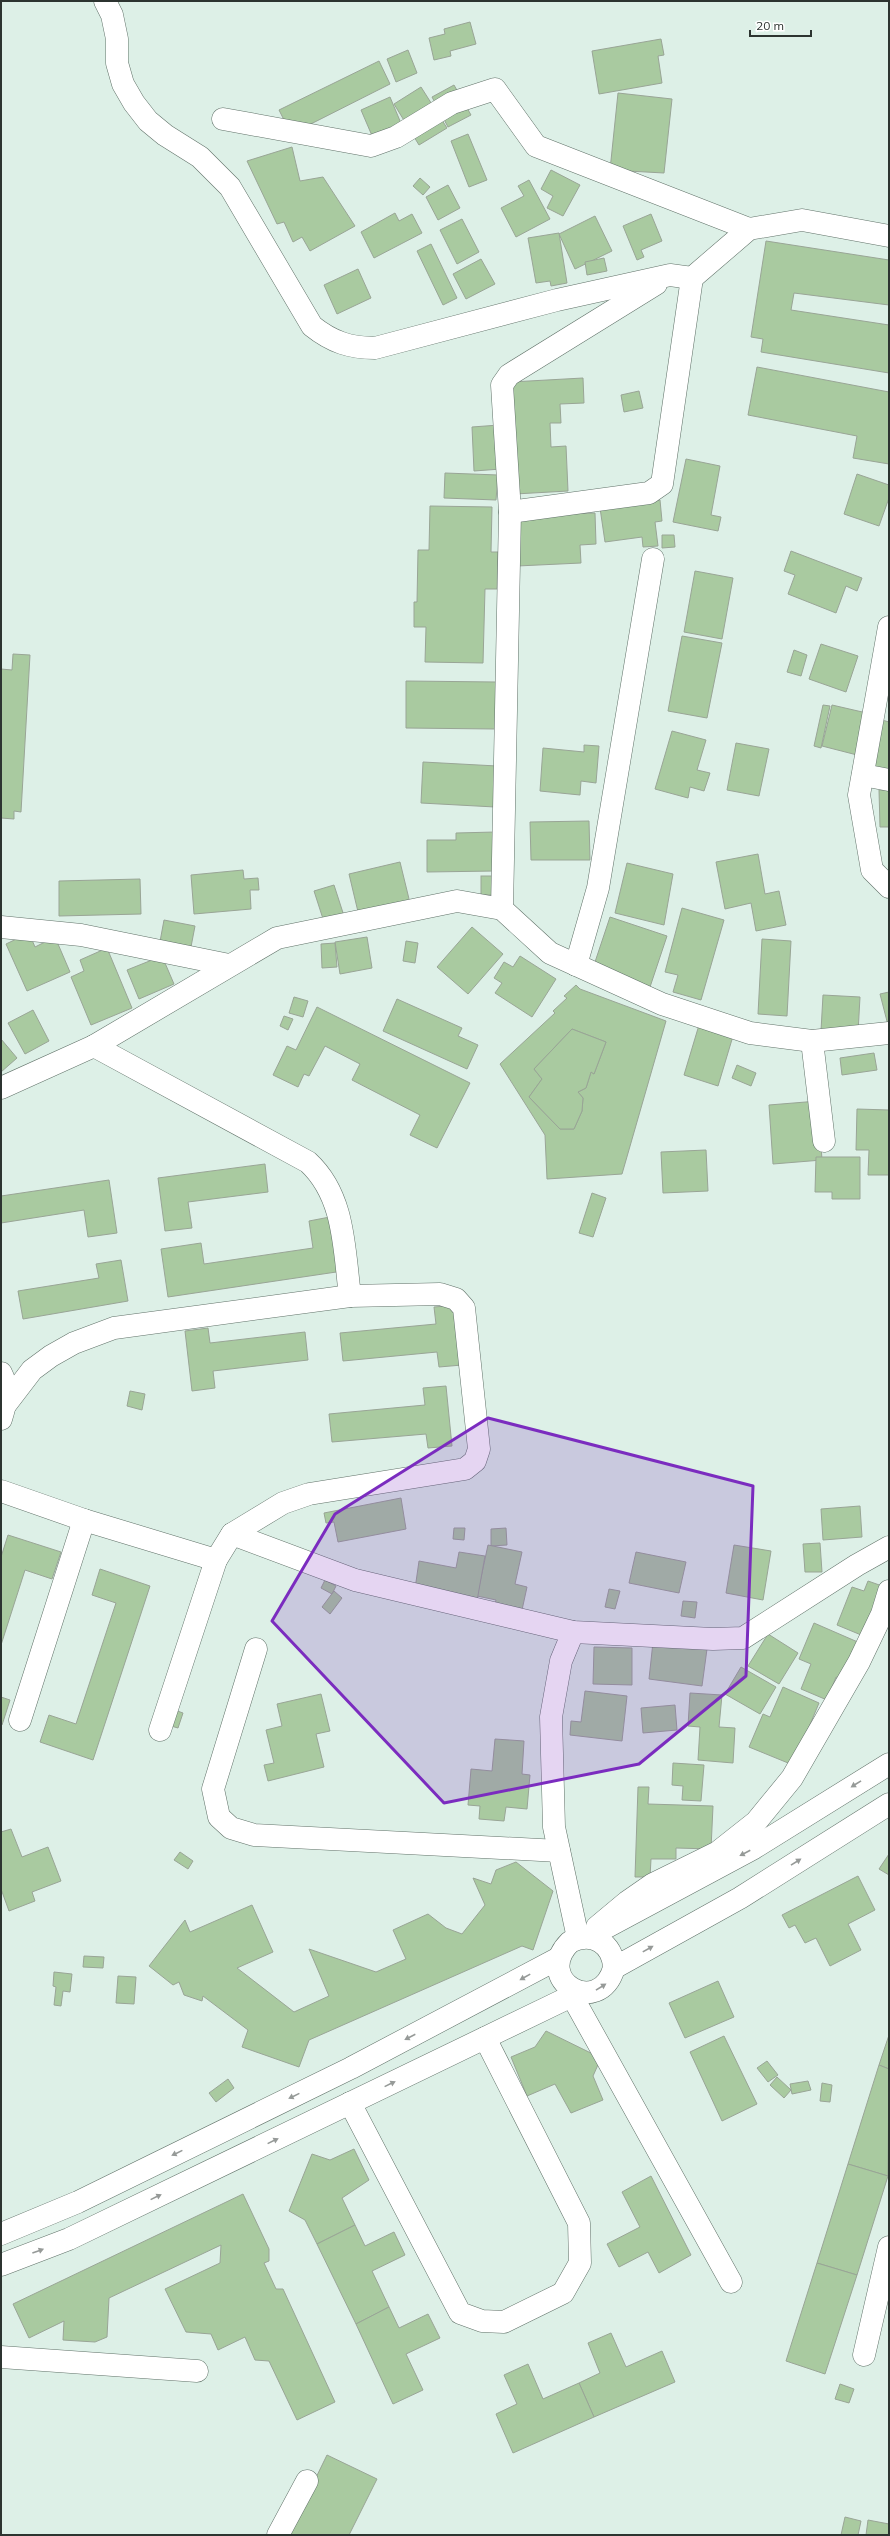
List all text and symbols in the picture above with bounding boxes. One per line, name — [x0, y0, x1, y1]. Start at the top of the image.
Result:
scale bar — [750, 12, 811, 38]
text: 20 m — [756, 18, 784, 33]
one-way arrow — [850, 1781, 862, 1788]
one-way arrow — [739, 1849, 751, 1856]
one-way arrow — [791, 1858, 801, 1866]
one-way arrow — [642, 1946, 654, 1953]
one-way arrow — [519, 1974, 531, 1980]
one-way arrow — [595, 1984, 606, 1991]
one-way arrow — [404, 2034, 415, 2041]
one-way arrow — [384, 2081, 395, 2087]
one-way arrow — [288, 2093, 299, 2099]
one-way arrow — [267, 2138, 278, 2144]
one-way arrow — [171, 2150, 183, 2156]
one-way arrow — [150, 2194, 161, 2200]
one-way arrow — [32, 2248, 44, 2254]

